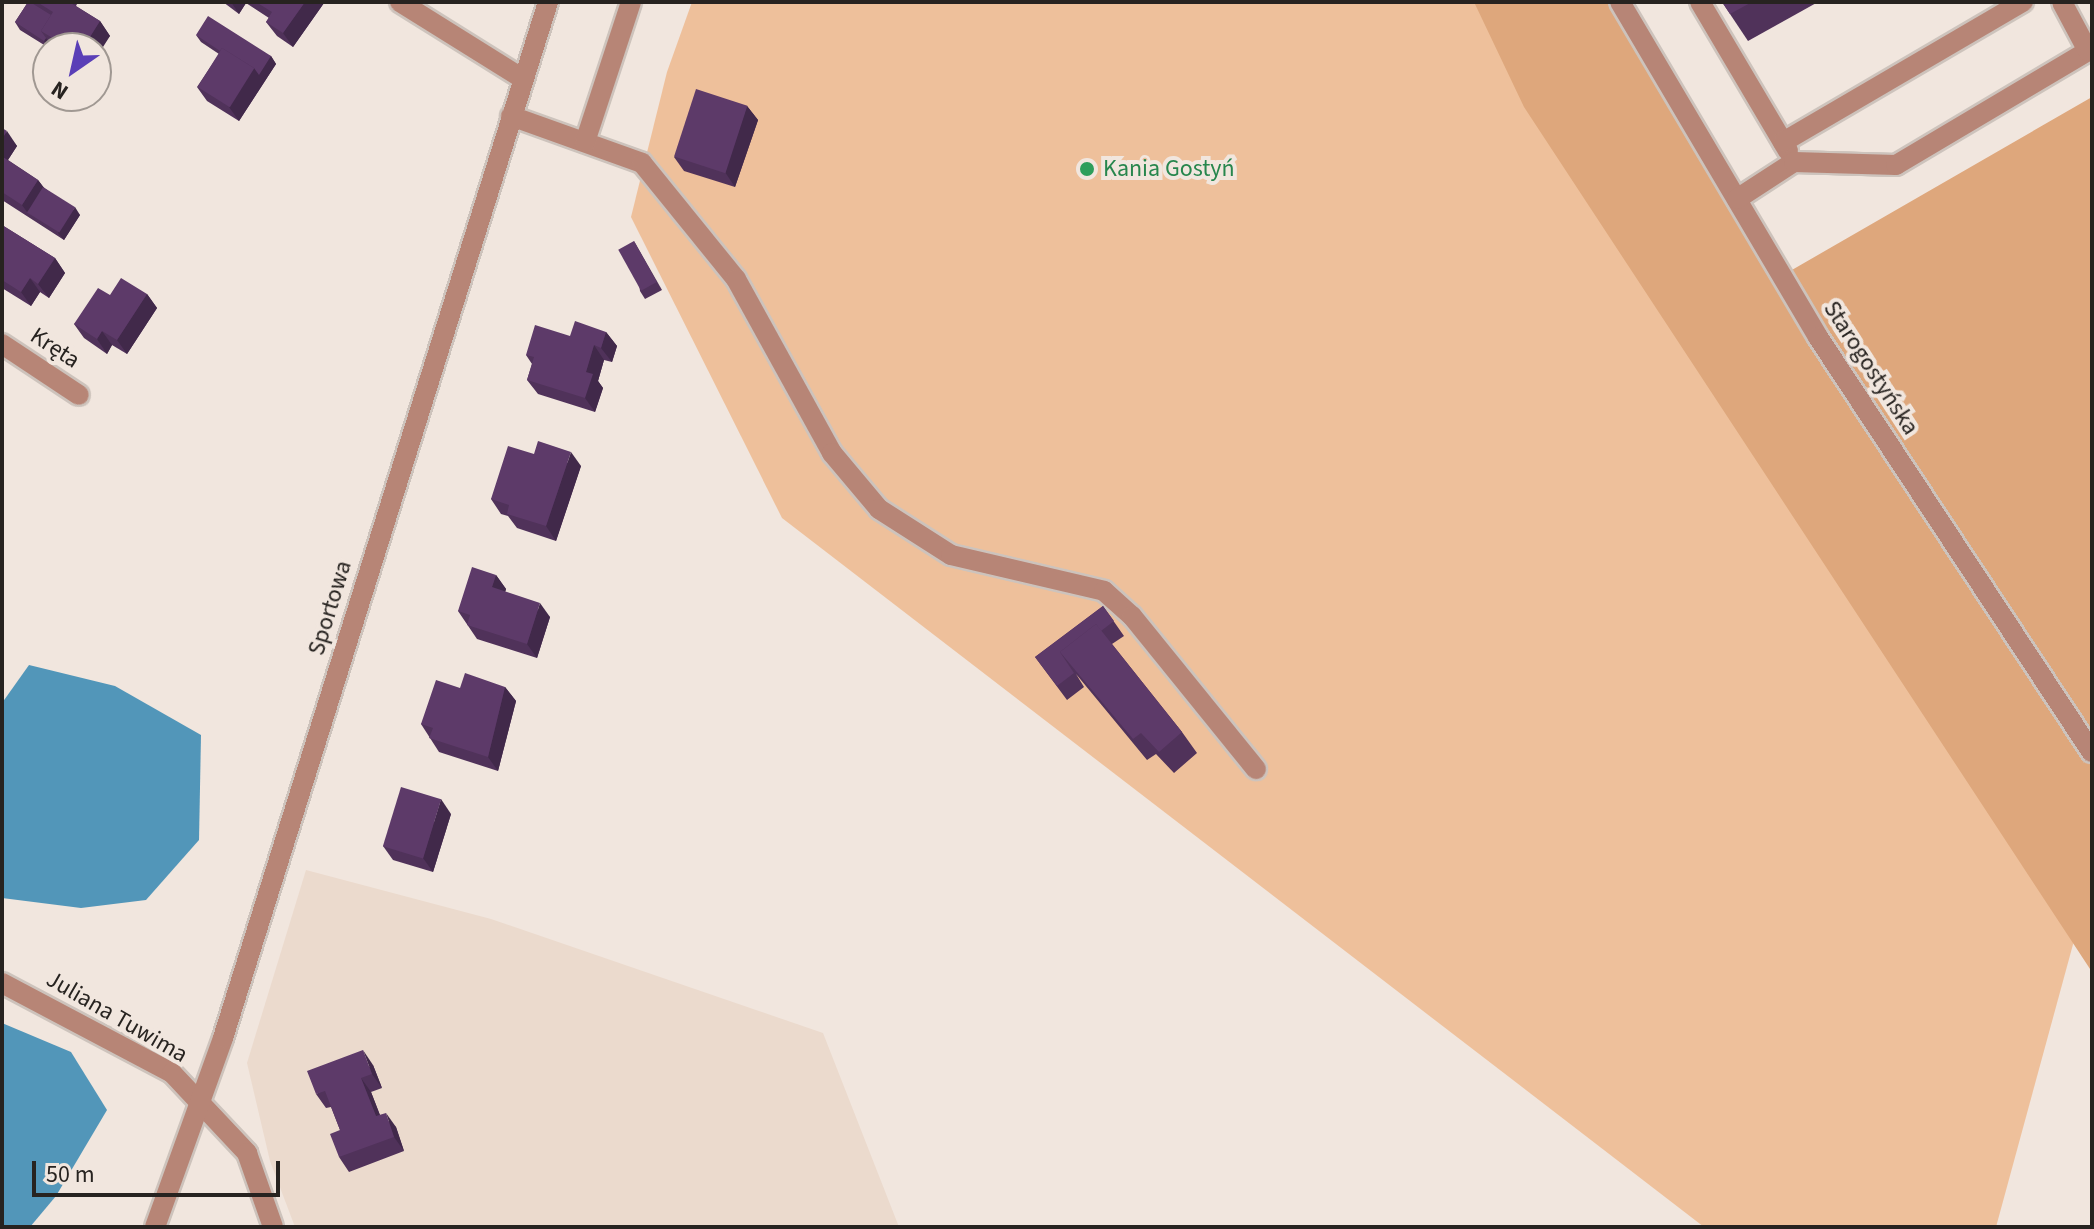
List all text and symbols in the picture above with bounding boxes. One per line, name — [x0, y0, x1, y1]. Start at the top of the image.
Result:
north arrow — [32, 32, 112, 112]
text: N — [45, 73, 75, 108]
place label: Kania Gostyń — [1103, 155, 1235, 183]
marker: Kania Gostyń — [1078, 160, 1096, 178]
street label: Starogostyńska — [1817, 296, 1925, 440]
street label: Kręta — [25, 321, 85, 375]
street label: Sportowa — [302, 557, 358, 659]
street label: Juliana Tuwima — [41, 965, 193, 1069]
scale bar — [36, 1145, 284, 1195]
text: 50 m — [46, 1157, 95, 1192]

